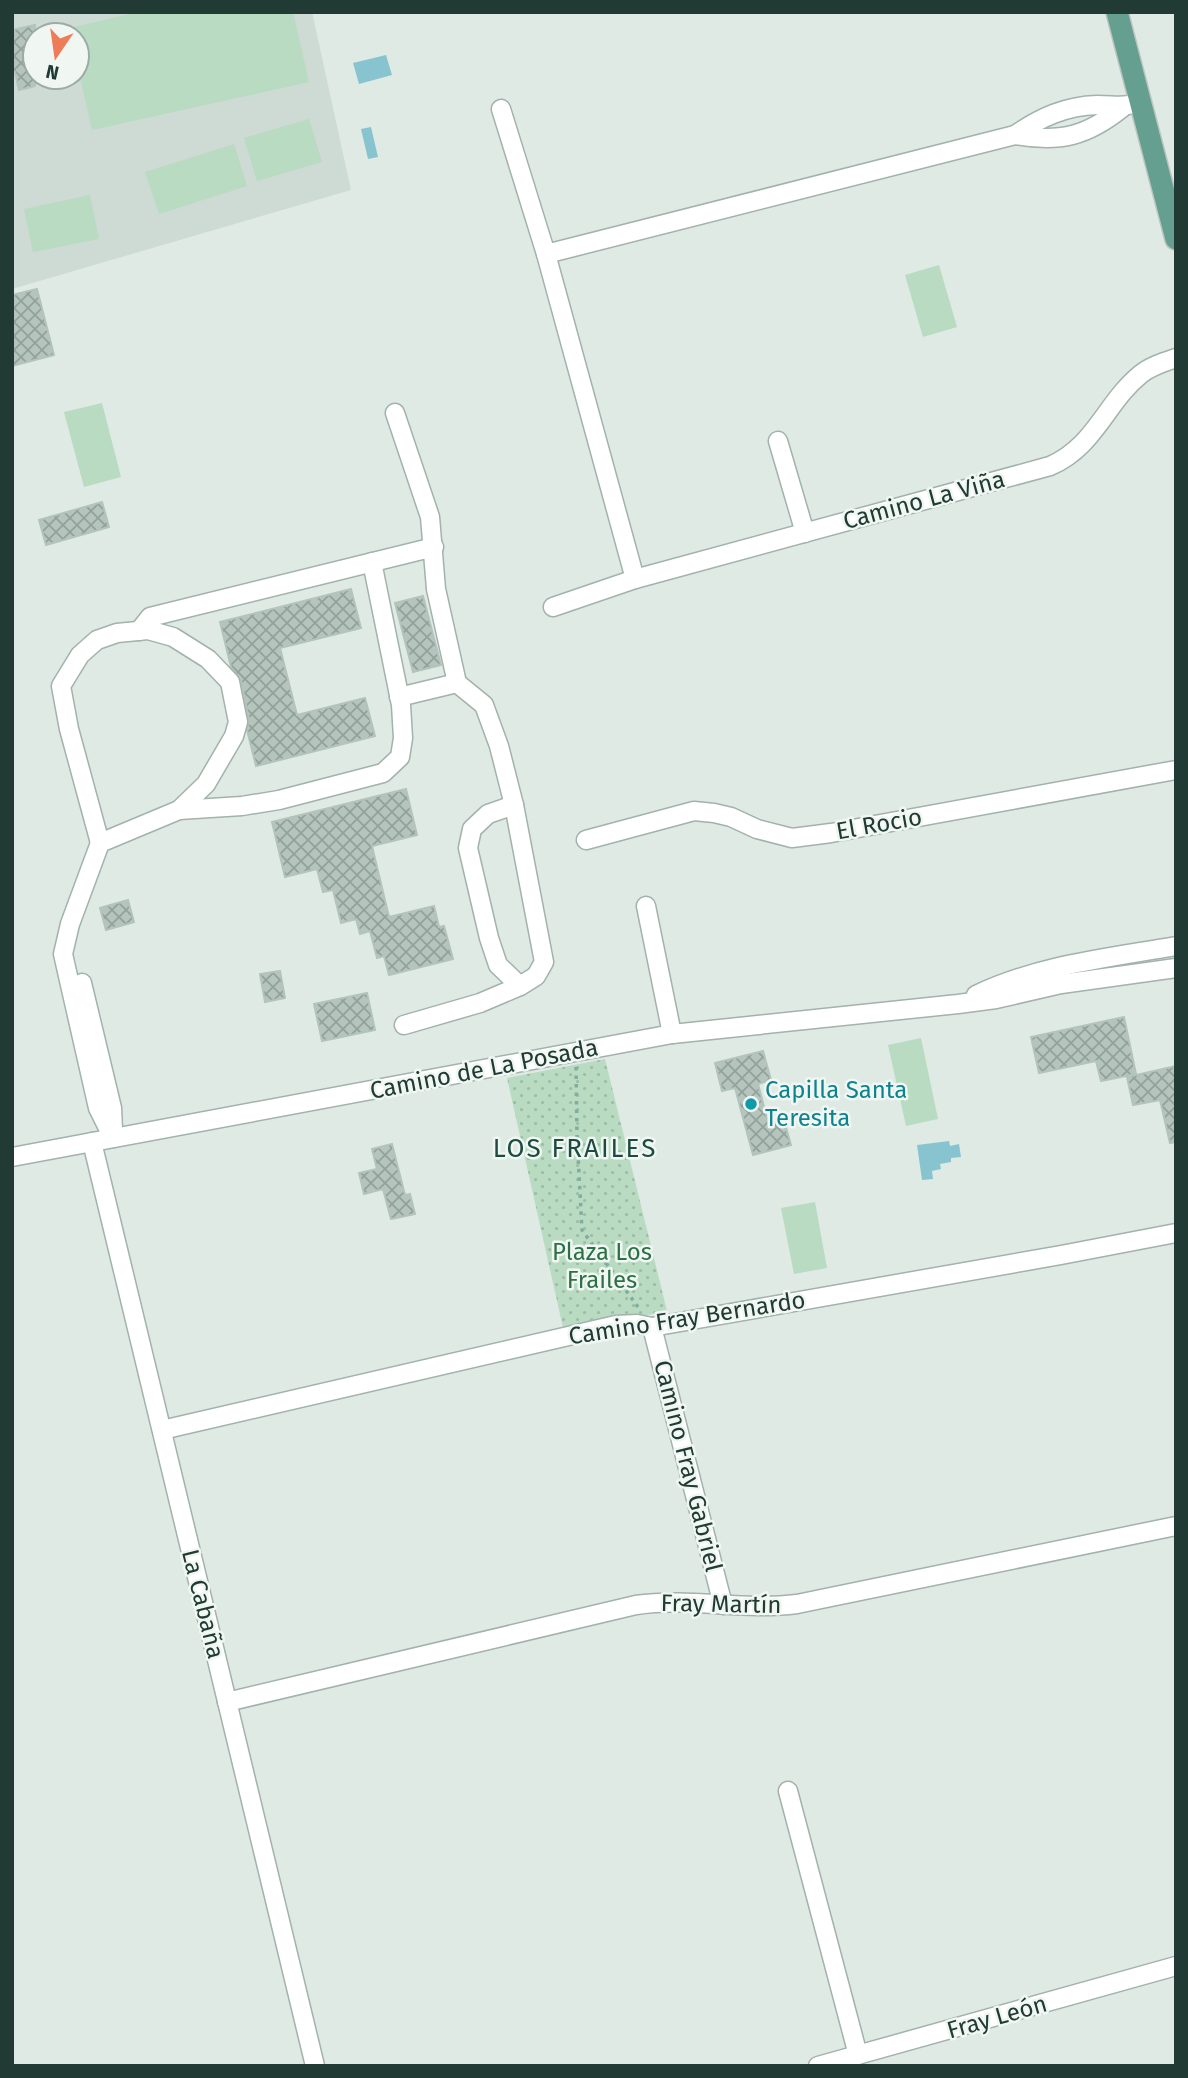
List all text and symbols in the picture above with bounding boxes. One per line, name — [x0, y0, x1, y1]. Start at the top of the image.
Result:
north arrow — [21, 21, 91, 91]
text: N — [44, 59, 61, 85]
street label: Camino La Viña — [840, 465, 1008, 535]
street label: El Rocio — [834, 803, 924, 845]
street label: Camino de La Posada — [368, 1033, 600, 1105]
place label: Capilla Santa Teresita — [765, 1076, 907, 1132]
marker: Capilla Santa Teresita — [743, 1096, 759, 1112]
district label: LOS FRAILES — [493, 1133, 657, 1164]
park label: Plaza Los Frailes — [552, 1238, 652, 1294]
street label: Camino Fray Bernardo — [567, 1285, 807, 1351]
street label: Camino Fray Gabriel — [648, 1357, 728, 1575]
street label: La Cabaña — [176, 1546, 230, 1662]
street label: Fray Martín — [660, 1589, 782, 1619]
street label: Fray León — [944, 1989, 1050, 2045]

